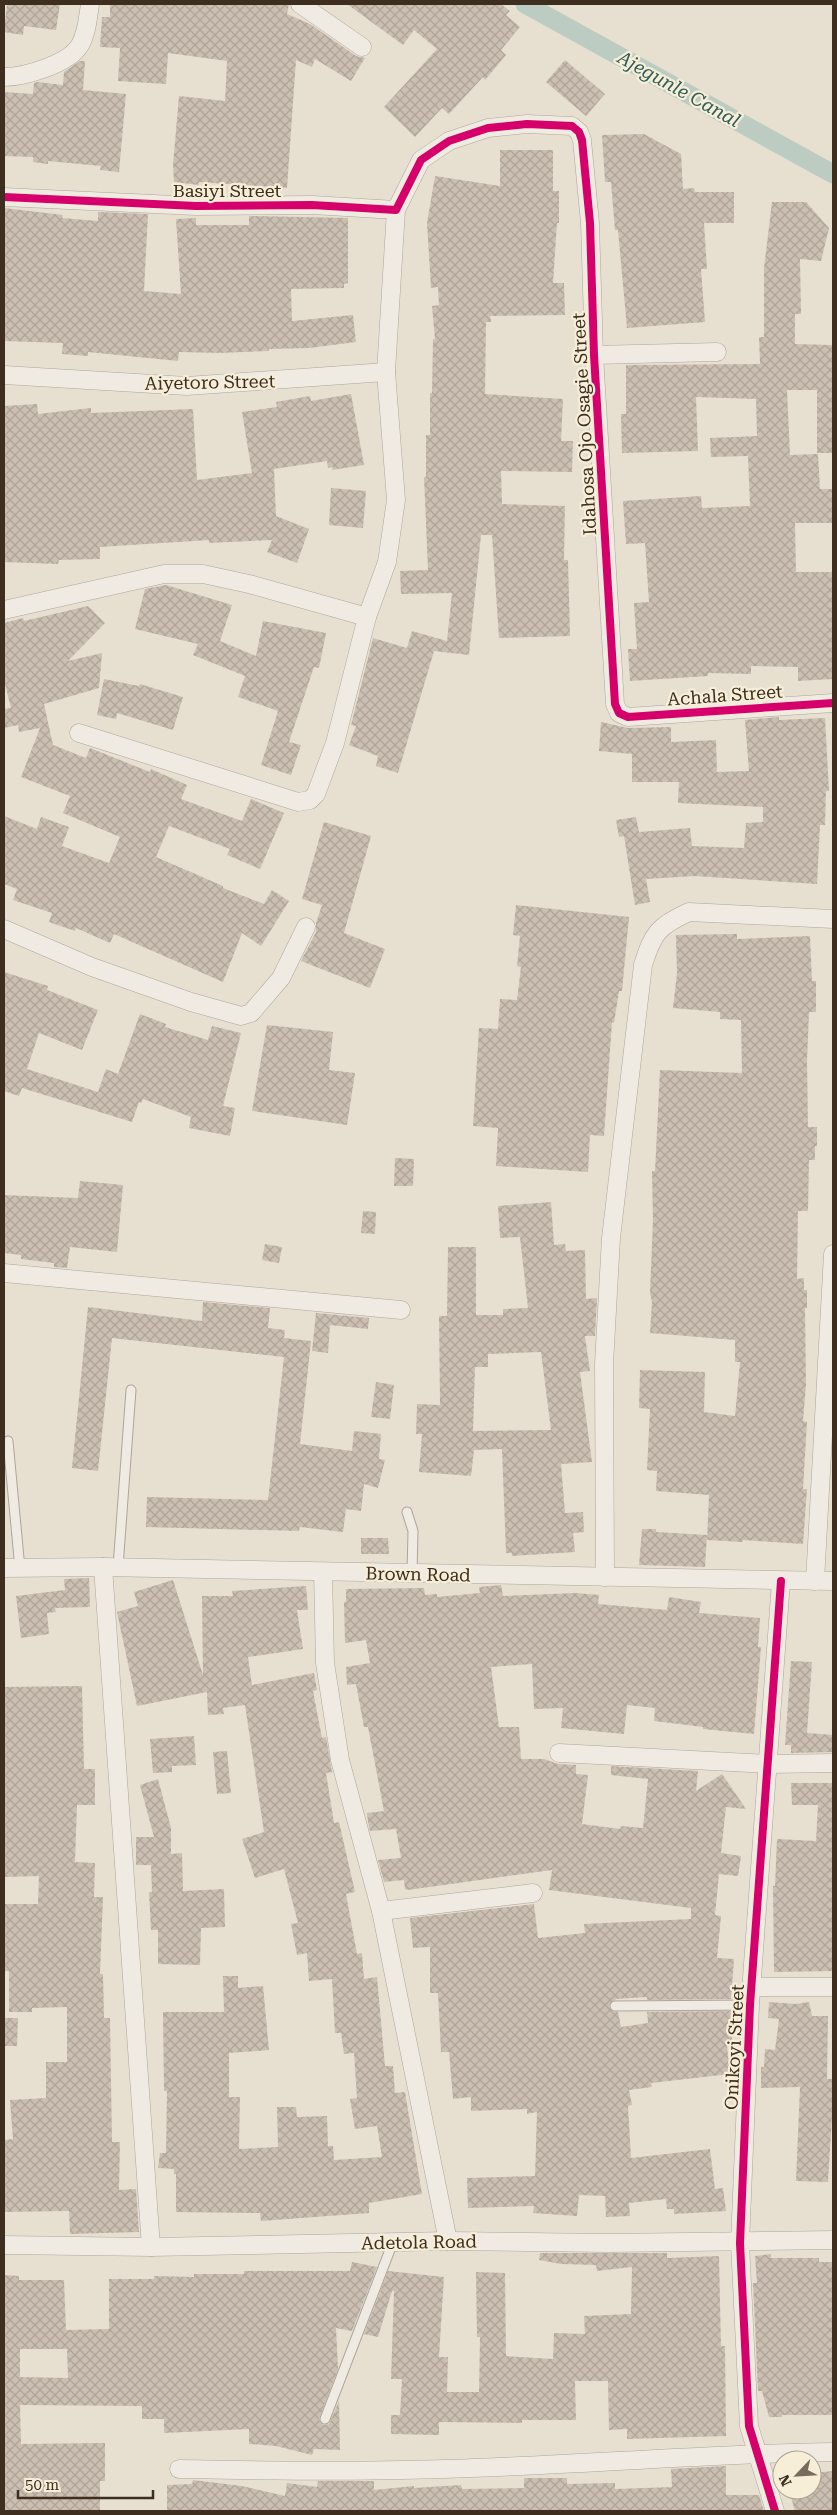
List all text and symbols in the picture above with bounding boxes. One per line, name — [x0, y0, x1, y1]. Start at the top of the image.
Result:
water label: Ajegunle Canal — [613, 45, 745, 132]
street label: Basiyi Street — [173, 180, 282, 201]
street label: Idahosa Ojo Osagie Street — [568, 312, 600, 536]
street label: Aiyetoro Street — [145, 370, 276, 394]
street label: Achala Street — [667, 680, 784, 710]
street label: Brown Road — [365, 1563, 471, 1585]
street label: Onikoyi Street — [720, 1983, 748, 2110]
street label: Adetola Road — [361, 2230, 477, 2254]
north arrow — [772, 2450, 822, 2500]
scale bar — [18, 2468, 152, 2500]
text: N — [776, 2472, 795, 2489]
text: 50 m — [25, 2476, 60, 2494]

